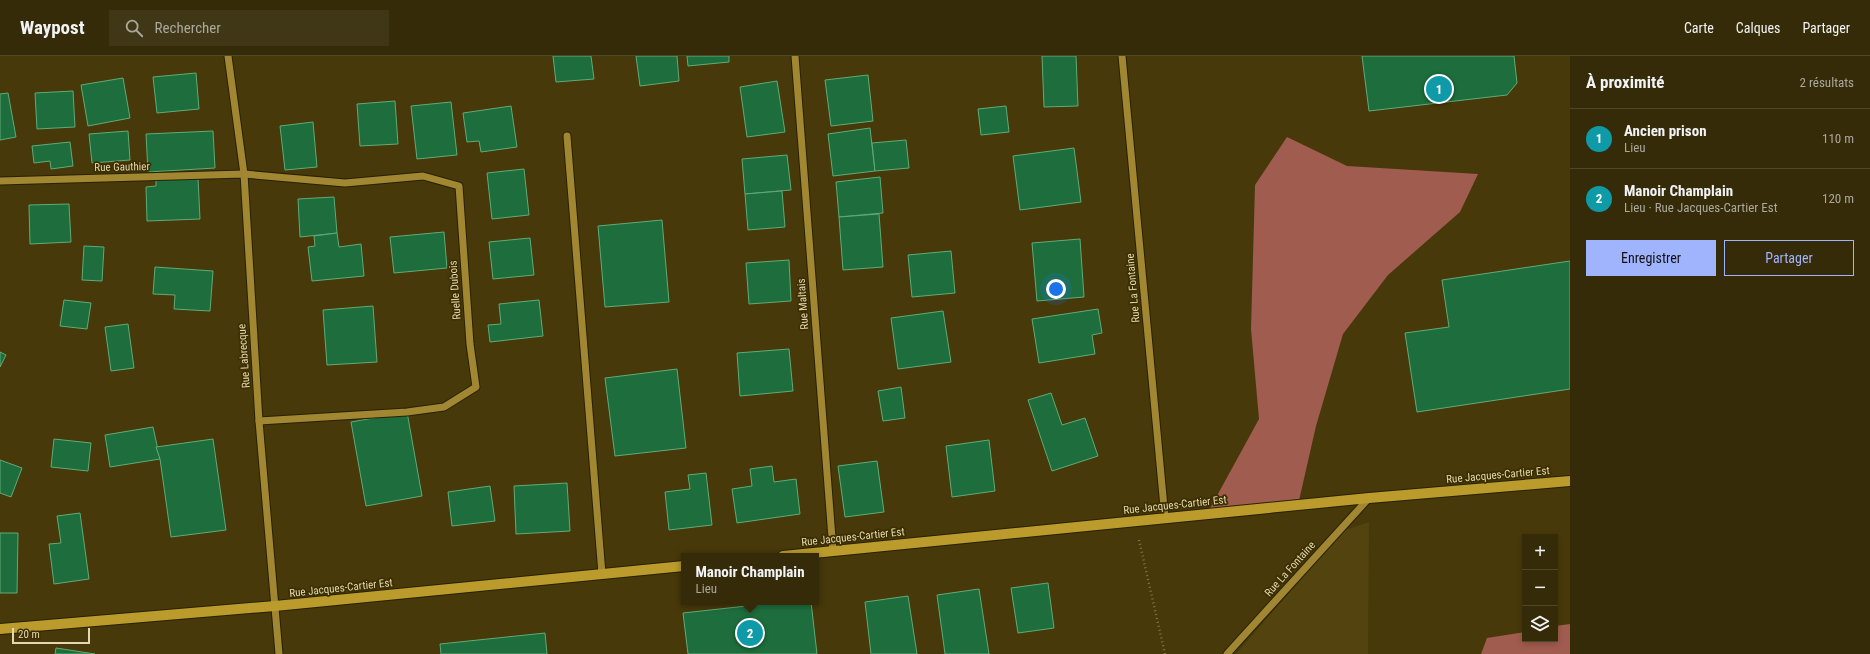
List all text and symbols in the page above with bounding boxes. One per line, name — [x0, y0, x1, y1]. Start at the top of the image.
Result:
search box — [109, 10, 389, 46]
text: Waypost — [20, 16, 85, 39]
icon: search — [123, 17, 145, 39]
text: Rechercher — [155, 19, 221, 37]
text: Carte — [1684, 20, 1714, 36]
text: Calques — [1736, 20, 1780, 36]
text: Partager — [1802, 20, 1850, 36]
text: À proximité — [1586, 72, 1664, 92]
pin: 1 — [1426, 74, 1452, 104]
text: 2 résultats — [1800, 75, 1854, 90]
text: Ancien prison — [1624, 122, 1707, 140]
text: 1 — [1596, 131, 1602, 146]
text: 110 m — [1822, 131, 1854, 146]
text: Lieu — [1624, 140, 1646, 155]
street label: Rue Gauthier — [94, 160, 151, 174]
text: Manoir Champlain — [1624, 182, 1733, 200]
text: 2 — [1596, 191, 1602, 206]
text: 120 m — [1822, 191, 1854, 206]
text: Lieu · Rue Jacques-Cartier Est — [1624, 200, 1777, 215]
button: Enregistrer — [1586, 240, 1716, 276]
button: Partager — [1724, 240, 1854, 276]
street label: Rue La Fontaine — [1123, 253, 1143, 323]
street label: Ruelle Dubois — [446, 260, 464, 320]
street label: Rue Maltais — [795, 278, 811, 330]
your location — [1046, 279, 1066, 299]
street label: Rue Labrecque — [235, 324, 253, 388]
street label: Rue Jacques-Cartier Est — [1446, 464, 1550, 486]
street label: Rue Jacques-Cartier Est — [1123, 493, 1227, 517]
street label: Rue Jacques-Cartier Est — [801, 525, 905, 549]
map controls — [1522, 534, 1558, 642]
button: + — [1522, 534, 1558, 570]
street label: Rue La Fontaine — [1262, 539, 1318, 599]
popup — [681, 553, 819, 605]
text: Manoir Champlain — [695, 563, 805, 581]
button: − — [1522, 570, 1558, 606]
street label: Rue Jacques-Cartier Est — [289, 576, 393, 600]
text: Lieu — [695, 581, 717, 596]
button: layers — [1522, 606, 1558, 642]
pin: 2 — [737, 618, 763, 648]
scale bar — [12, 626, 90, 645]
text: 20 m — [18, 628, 40, 641]

